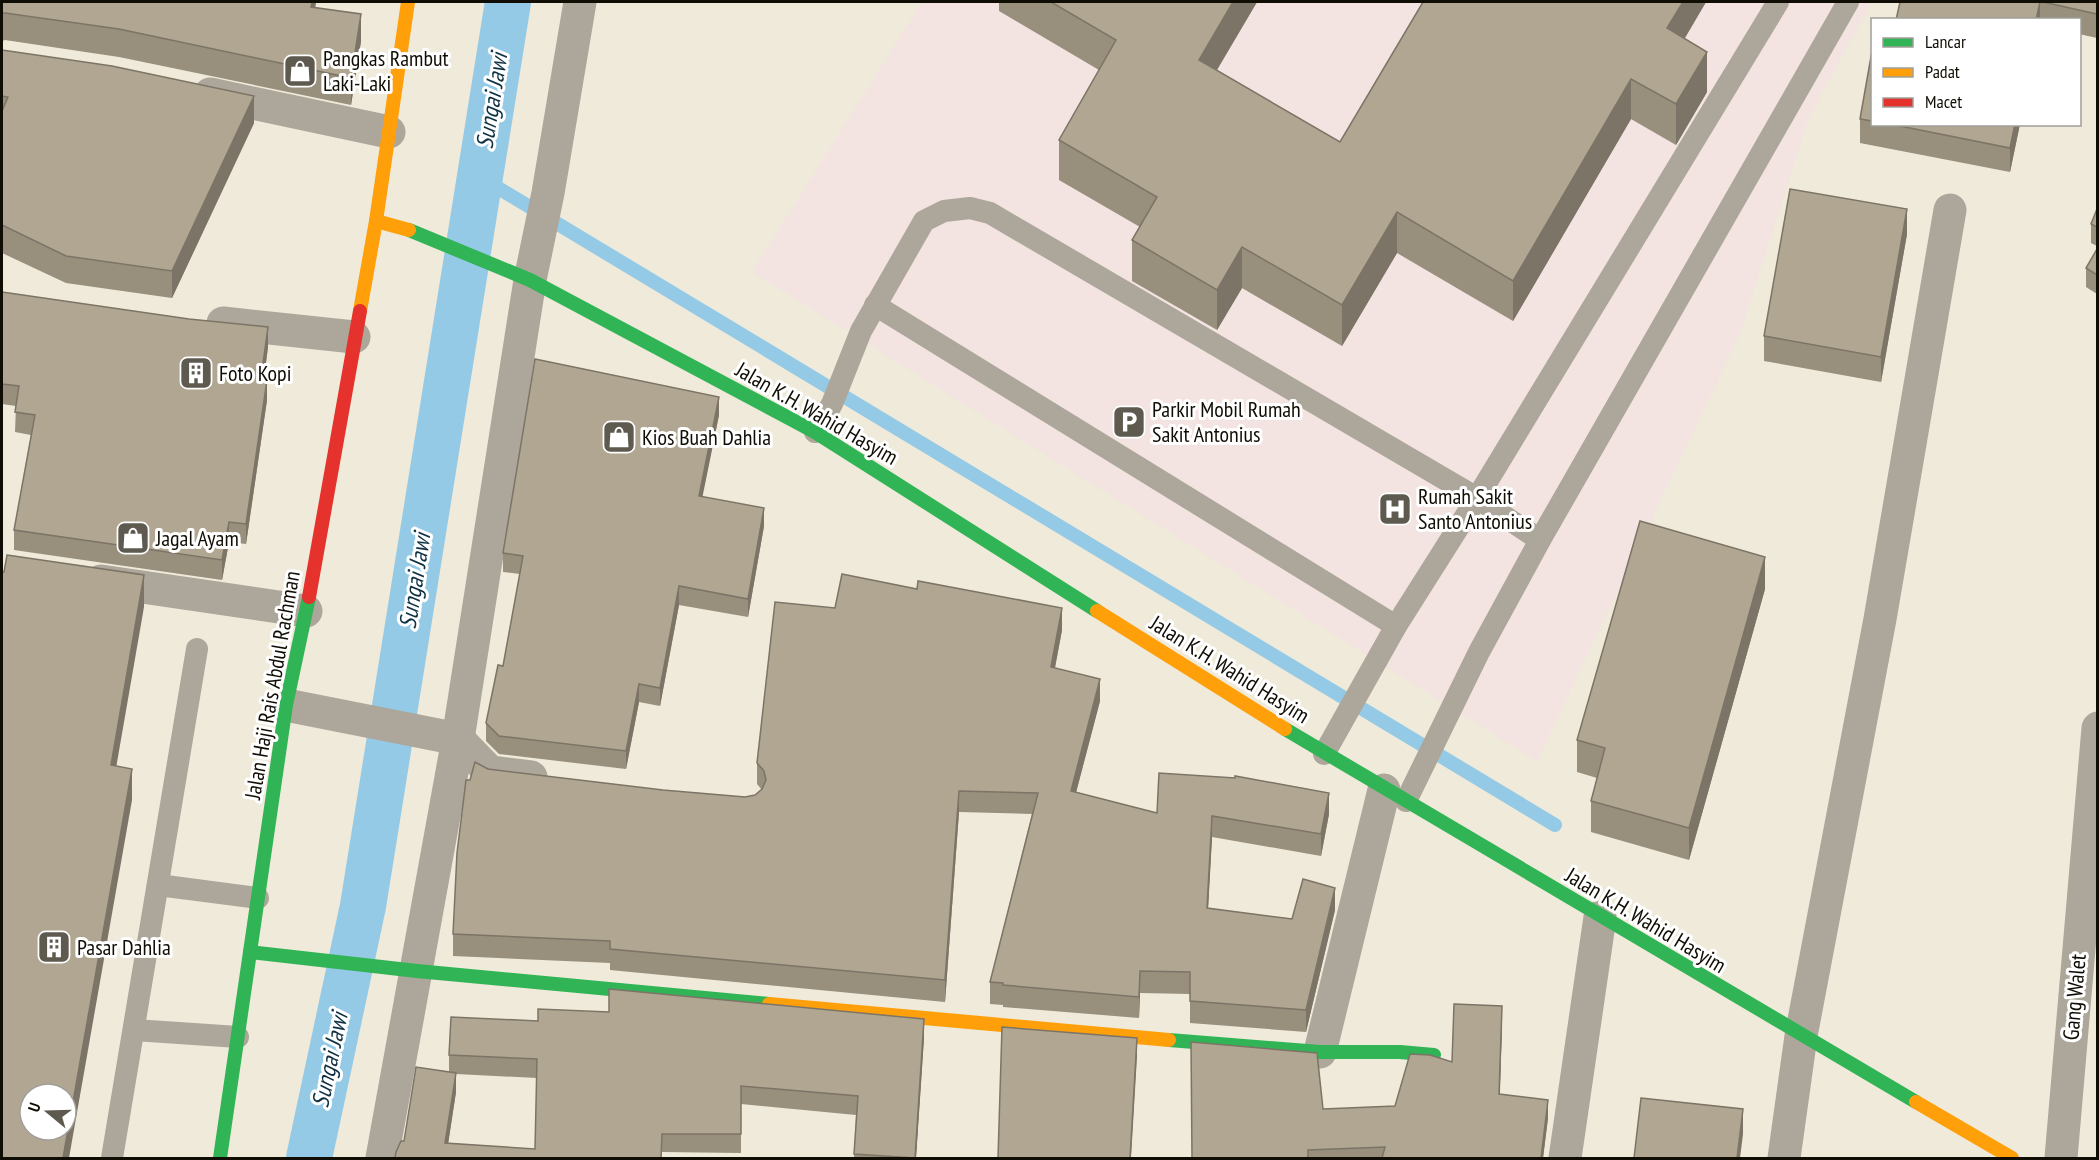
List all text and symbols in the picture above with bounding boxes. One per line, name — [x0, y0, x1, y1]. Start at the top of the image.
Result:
legend — [1871, 18, 2081, 126]
text: Lancar — [1925, 30, 1966, 53]
place label: Pangkas Rambut Laki-Laki — [323, 44, 449, 97]
water label: Sungai Jawi — [469, 48, 515, 151]
shop icon: Pangkas Rambut Laki-Laki — [282, 53, 318, 89]
text: Padat — [1925, 60, 1960, 83]
text: Macet — [1925, 90, 1962, 113]
building icon: Foto Kopi — [178, 355, 214, 391]
street label: Jalan K.H. Wahid Hasyim — [730, 355, 903, 471]
place label: Foto Kopi — [219, 359, 291, 387]
place label: Parkir Mobil Rumah Sakit Antonius — [1152, 395, 1301, 448]
parking icon: Parkir Mobil Rumah Sakit Antonius — [1111, 404, 1147, 440]
shop icon: Kios Buah Dahlia — [601, 419, 637, 455]
place label: Kios Buah Dahlia — [642, 423, 771, 451]
place label: Rumah Sakit Santo Antonius — [1418, 482, 1532, 535]
hospital icon: Rumah Sakit Santo Antonius — [1377, 491, 1413, 527]
shop icon: Jagal Ayam — [115, 520, 151, 556]
place label: Jagal Ayam — [155, 524, 239, 552]
water label: Sungai Jawi — [392, 528, 438, 631]
street label: Jalan Haji Rais Abdul Rachman — [238, 569, 306, 802]
street label: Jalan K.H. Wahid Hasyim — [1144, 608, 1315, 729]
street label: Jalan K.H. Wahid Hasyim — [1560, 860, 1731, 979]
building icon: Pasar Dahlia — [36, 929, 72, 965]
place label: Pasar Dahlia — [77, 933, 171, 961]
street label: Gang Walet — [2056, 953, 2092, 1041]
water label: Sungai Jawi — [304, 1007, 355, 1110]
north arrow — [18, 1082, 78, 1142]
text: U — [23, 1100, 45, 1114]

